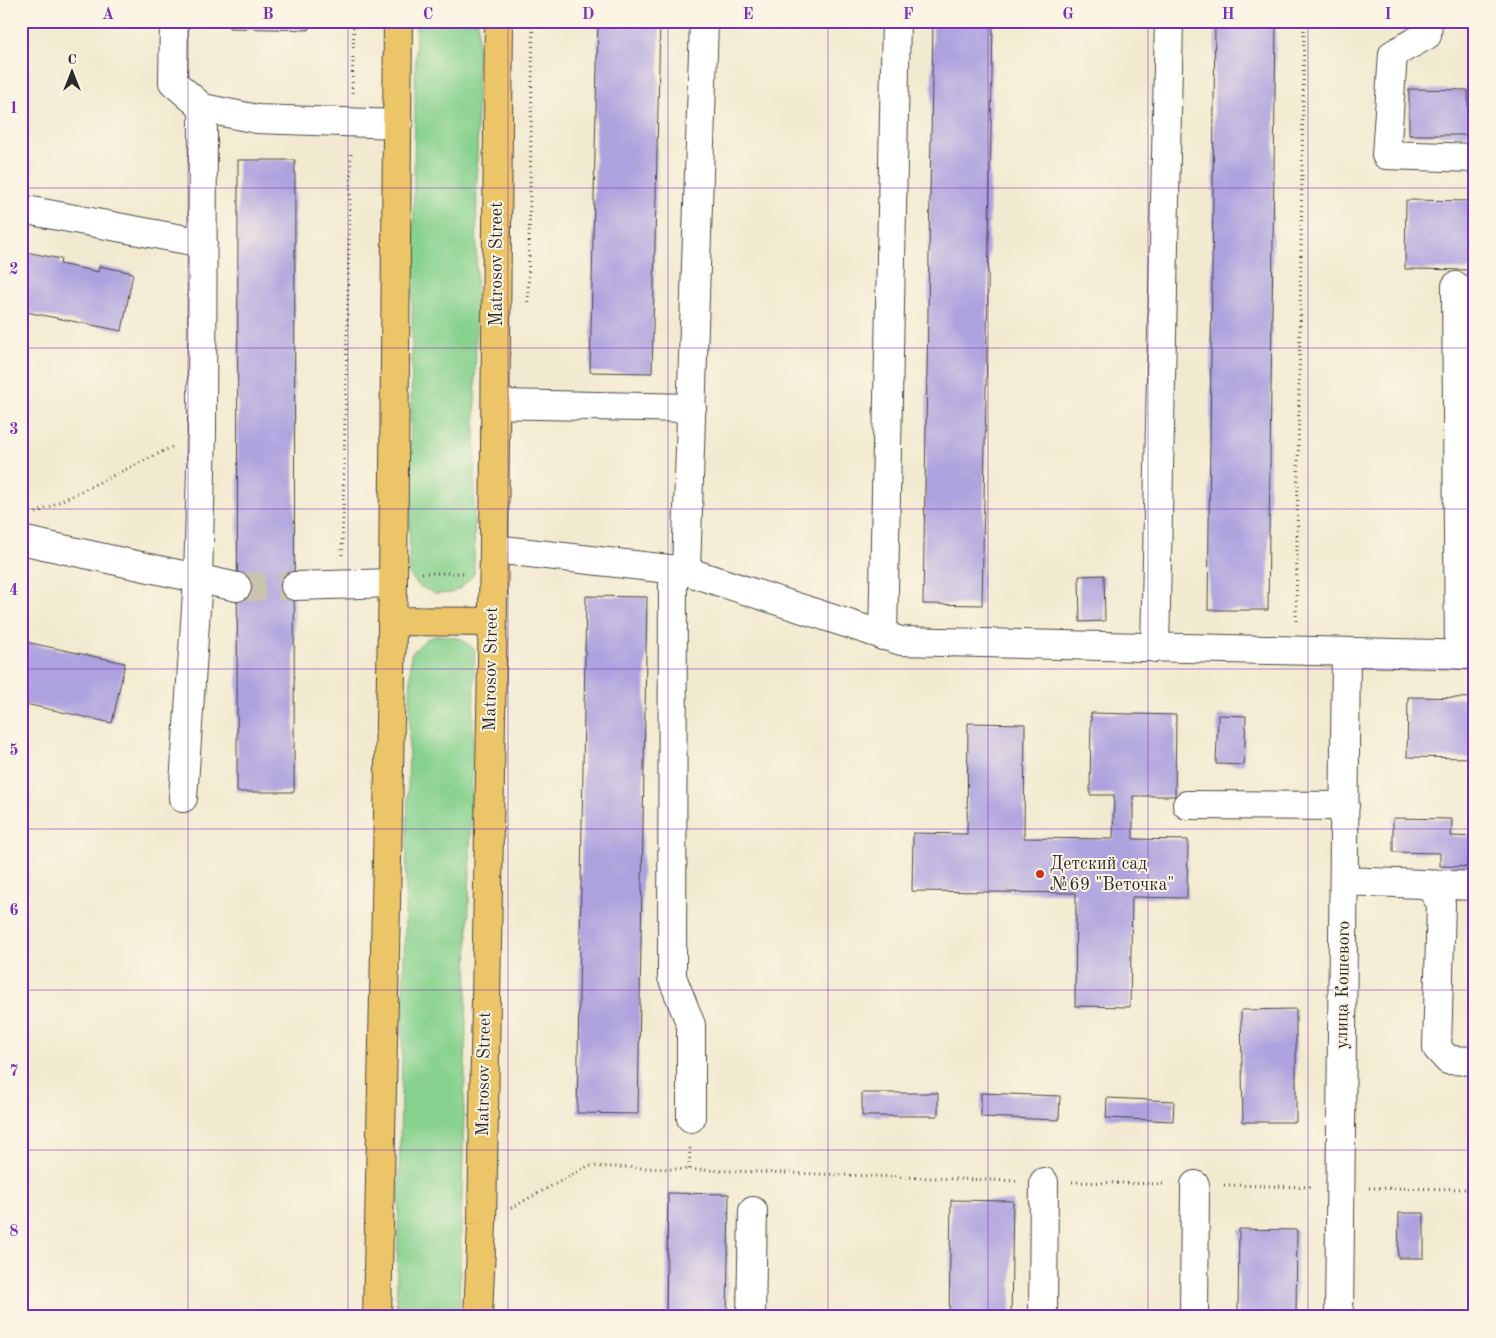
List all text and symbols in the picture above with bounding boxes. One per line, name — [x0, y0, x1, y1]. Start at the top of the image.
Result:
text: A — [102, 7, 114, 23]
text: B — [262, 7, 274, 23]
text: C — [423, 7, 433, 23]
text: D — [582, 7, 594, 23]
text: E — [742, 7, 754, 23]
text: F — [903, 7, 914, 23]
text: G — [1062, 7, 1074, 23]
text: H — [1221, 7, 1235, 23]
text: I — [1384, 7, 1392, 23]
north arrow — [48, 48, 98, 98]
text: С — [67, 53, 77, 67]
text: 1 — [9, 101, 19, 117]
street label: Matrosov Street — [488, 202, 506, 326]
text: 2 — [9, 262, 19, 278]
text: 3 — [9, 422, 19, 438]
text: 4 — [9, 583, 19, 599]
street label: Matrosov Street — [481, 606, 501, 732]
text: 5 — [9, 743, 19, 759]
place label: Детский сад №69 "Веточка" — [1050, 855, 1174, 894]
marker: Детский сад №69 "Веточка" — [1034, 868, 1046, 880]
text: 6 — [9, 903, 19, 919]
street label: улица Кошевого — [1333, 921, 1353, 1049]
street label: Matrosov Street — [474, 1011, 494, 1137]
text: 7 — [9, 1064, 19, 1080]
text: 8 — [9, 1224, 19, 1240]

